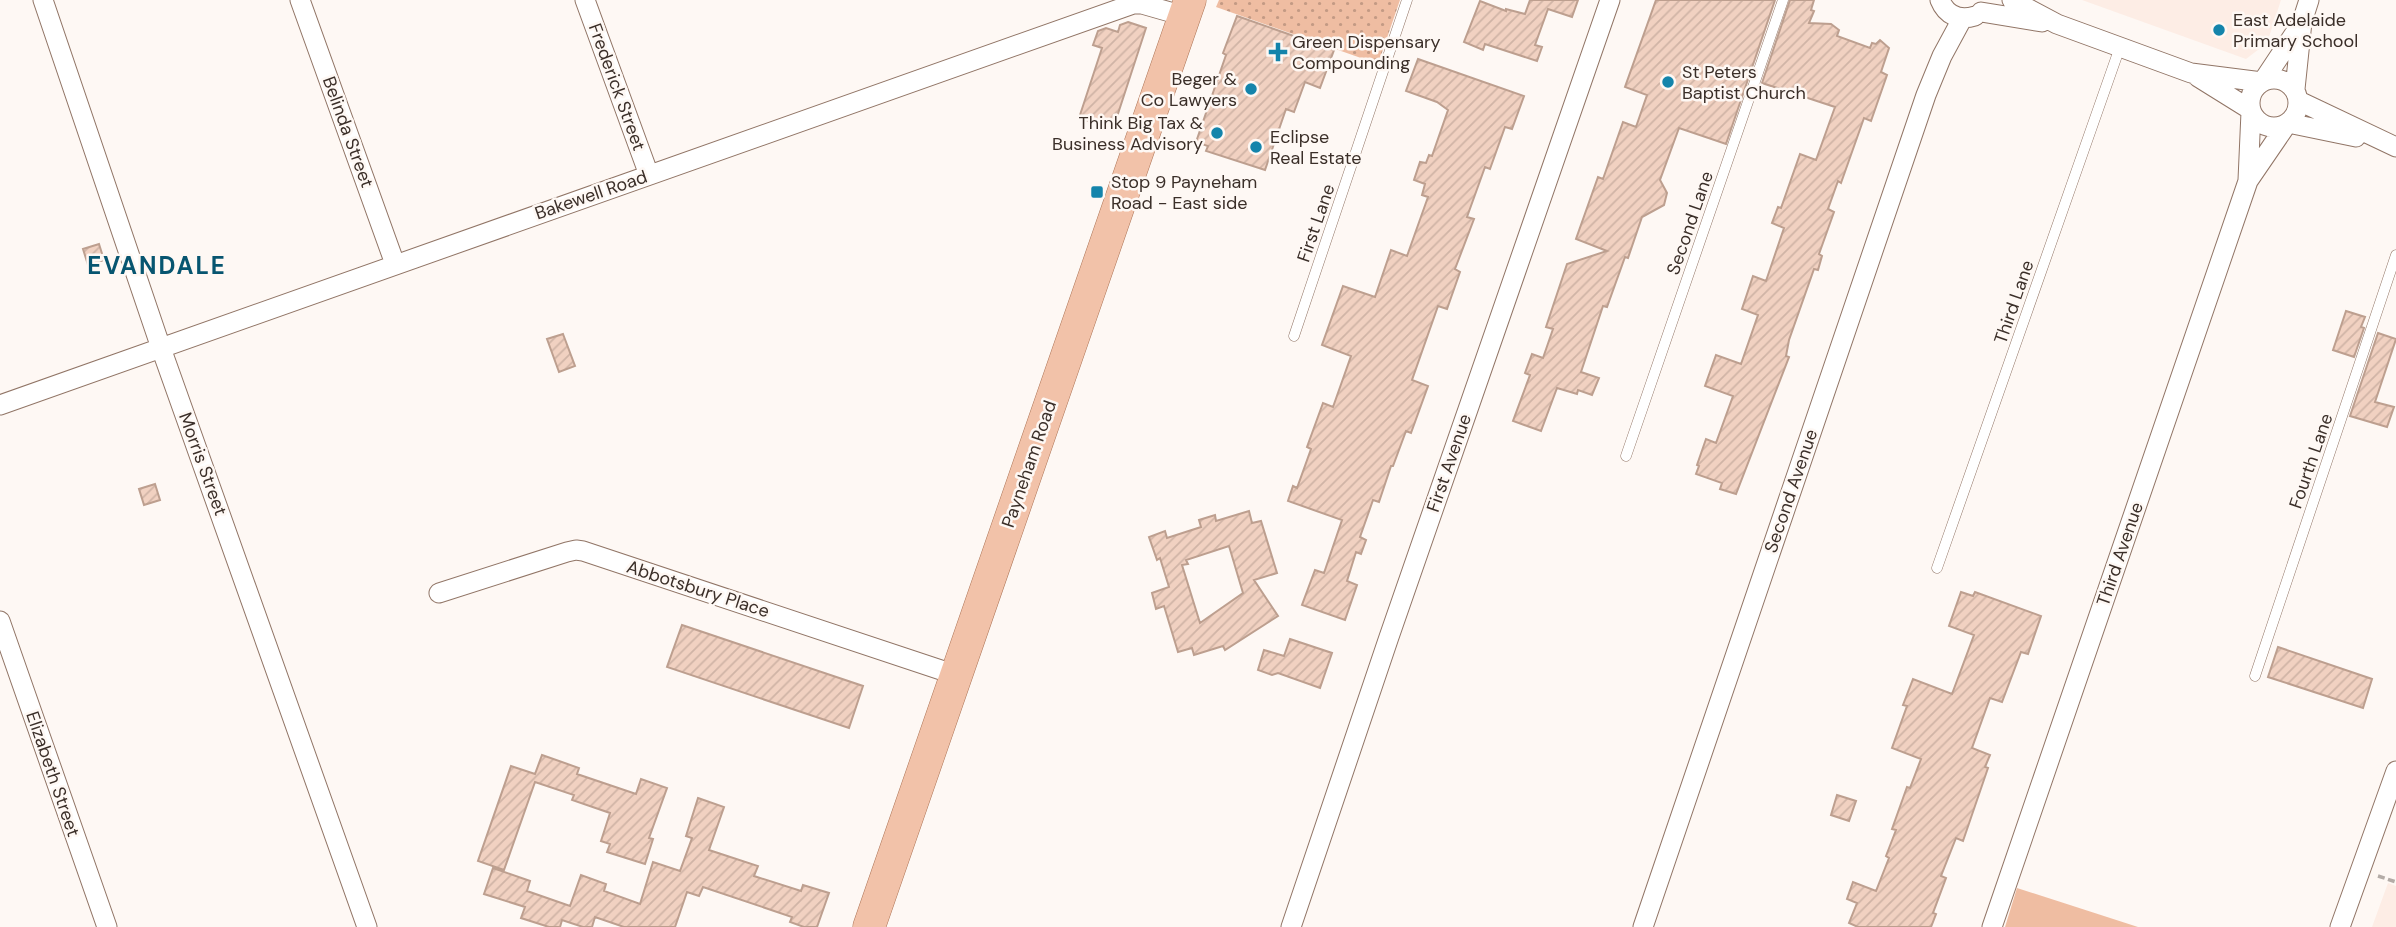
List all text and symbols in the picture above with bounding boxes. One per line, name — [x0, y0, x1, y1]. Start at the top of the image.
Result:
place label: East Adelaide Primary School — [2233, 8, 2358, 53]
street label: Frederick Street — [583, 20, 651, 154]
marker: East Adelaide Primary School — [2211, 22, 2227, 38]
place label: Green Dispensary Compounding — [1292, 30, 1441, 75]
marker: Green Dispensary Compounding — [1270, 44, 1286, 60]
place label: St Peters Baptist Church — [1682, 60, 1806, 105]
place label: Beger & Co Lawyers — [1141, 67, 1237, 112]
street label: Belinda Street — [317, 73, 379, 191]
marker: St Peters Baptist Church — [1660, 74, 1676, 90]
marker: Beger & Co Lawyers — [1243, 81, 1259, 97]
place label: Think Big Tax & Business Advisory — [1052, 111, 1203, 156]
marker: Think Big Tax & Business Advisory — [1209, 125, 1225, 141]
place label: Eclipse Real Estate — [1270, 125, 1361, 170]
marker: Eclipse Real Estate — [1248, 139, 1264, 155]
street label: Bakewell Road — [532, 165, 650, 225]
street label: Second Lane — [1661, 168, 1719, 278]
place label: Stop 9 Payneham Road - East side — [1111, 170, 1257, 215]
street label: First Lane — [1291, 181, 1341, 265]
marker: Stop 9 Payneham Road - East side — [1089, 184, 1105, 200]
district label: EVANDALE — [87, 250, 227, 281]
street label: Third Lane — [1988, 257, 2040, 347]
street label: Payneham Road — [996, 397, 1062, 531]
street label: Morris Street — [173, 409, 233, 519]
street label: Fourth Lane — [2284, 410, 2338, 512]
street label: First Avenue — [1421, 411, 1477, 515]
street label: Second Avenue — [1759, 426, 1823, 556]
street label: Third Avenue — [2091, 499, 2149, 609]
street label: Abbotsbury Place — [624, 555, 772, 623]
street label: Elizabeth Street — [20, 708, 86, 840]

